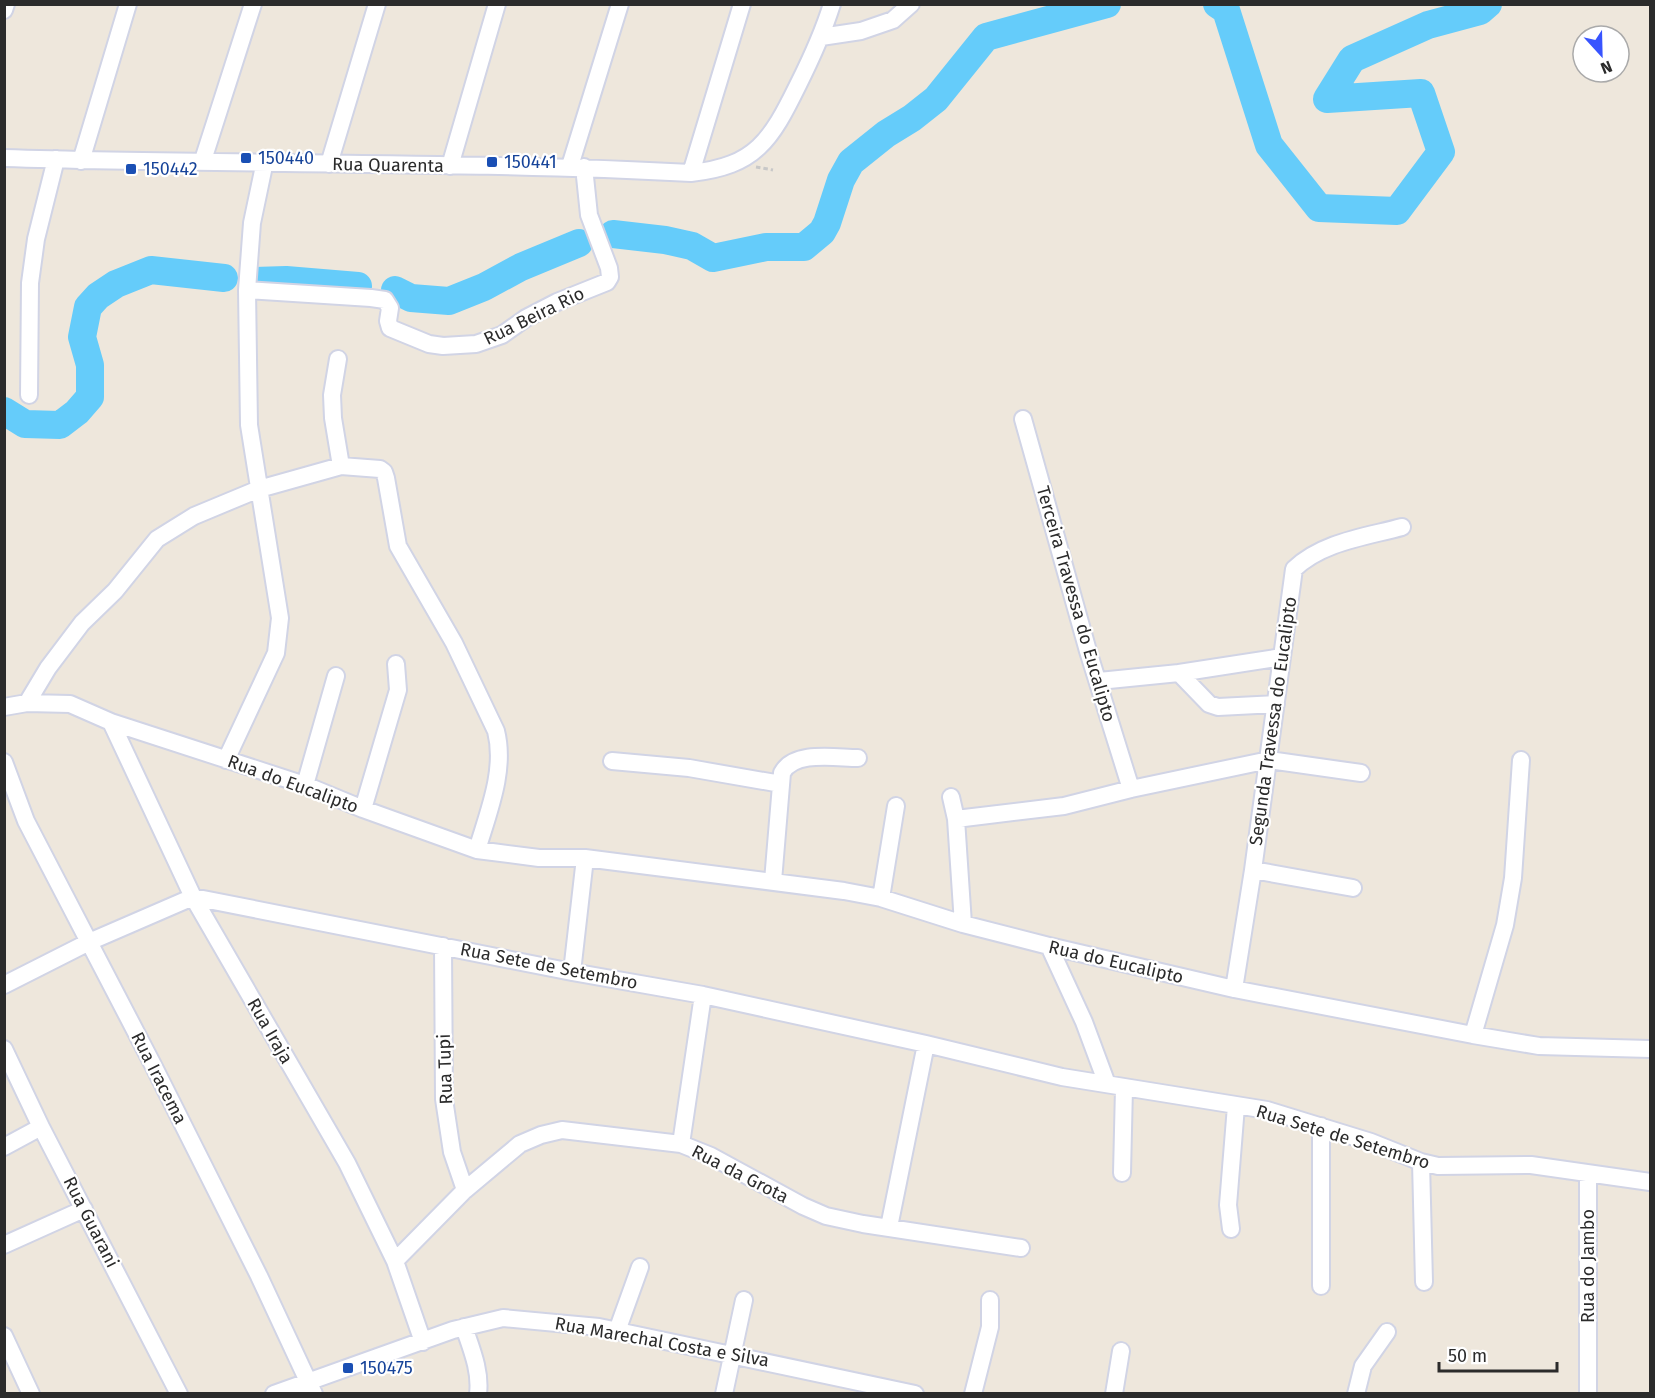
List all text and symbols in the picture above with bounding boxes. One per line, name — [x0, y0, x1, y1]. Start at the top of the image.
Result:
north arrow — [1571, 24, 1631, 84]
text: N — [1598, 57, 1615, 78]
place label: 150440 — [258, 147, 314, 169]
marker: 150440 — [239, 151, 253, 165]
place label: 150441 — [504, 151, 557, 173]
street label: Rua Quarenta — [332, 153, 444, 177]
marker: 150441 — [485, 155, 499, 169]
place label: 150442 — [143, 158, 198, 180]
marker: 150442 — [124, 162, 138, 176]
street label: Rua Beira Rio — [480, 282, 588, 350]
street label: Terceira Travessa do Eucalipto — [1032, 483, 1120, 725]
street label: Segunda Travessa do Eucalipto — [1245, 595, 1301, 847]
street label: Rua do Eucalipto — [225, 750, 361, 818]
street label: Rua do Eucalipto — [1046, 936, 1186, 988]
street label: Rua Sete de Setembro — [458, 938, 640, 994]
street label: Rua Iraja — [242, 994, 298, 1068]
street label: Rua Iracema — [126, 1028, 192, 1128]
street label: Rua Tupi — [433, 1033, 457, 1105]
street label: Rua Sete de Setembro — [1254, 1100, 1432, 1174]
street label: Rua da Grota — [688, 1140, 792, 1208]
street label: Rua Guarani — [59, 1173, 123, 1271]
street label: Rua do Jambo — [1577, 1209, 1599, 1323]
street label: Rua Marechal Costa e Silva — [553, 1312, 771, 1372]
scale bar — [1439, 1335, 1558, 1373]
text: 50 m — [1448, 1345, 1487, 1367]
place label: 150475 — [360, 1357, 413, 1379]
marker: 150475 — [341, 1361, 355, 1375]

